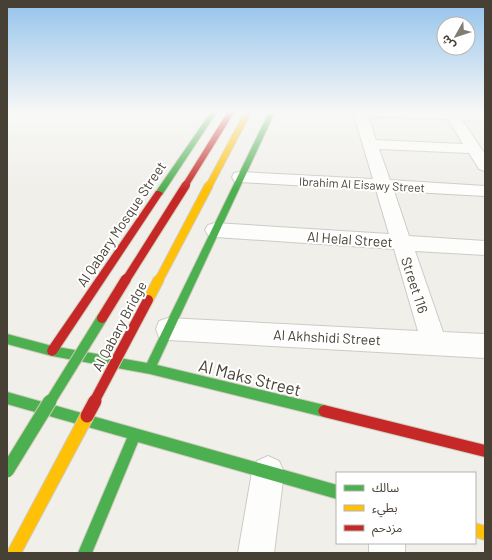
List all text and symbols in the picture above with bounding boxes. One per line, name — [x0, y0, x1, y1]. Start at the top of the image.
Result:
north arrow — [436, 16, 476, 56]
text: ش — [438, 32, 458, 53]
street label: Al Qabary Mosque Street — [73, 158, 169, 290]
street label: Ibrahim Al Eisawy Street — [299, 174, 425, 194]
street label: Al Helal Street — [307, 228, 393, 250]
street label: Street 116 — [398, 255, 432, 315]
street label: Al Qabary Bridge — [88, 278, 150, 374]
street label: Al Akhshidi Street — [273, 326, 381, 348]
street label: Al Maks Street — [197, 355, 303, 399]
legend — [336, 472, 476, 544]
text: سالك — [372, 480, 399, 494]
text: بطيء — [372, 500, 398, 518]
text: مزدحم — [372, 520, 402, 537]

